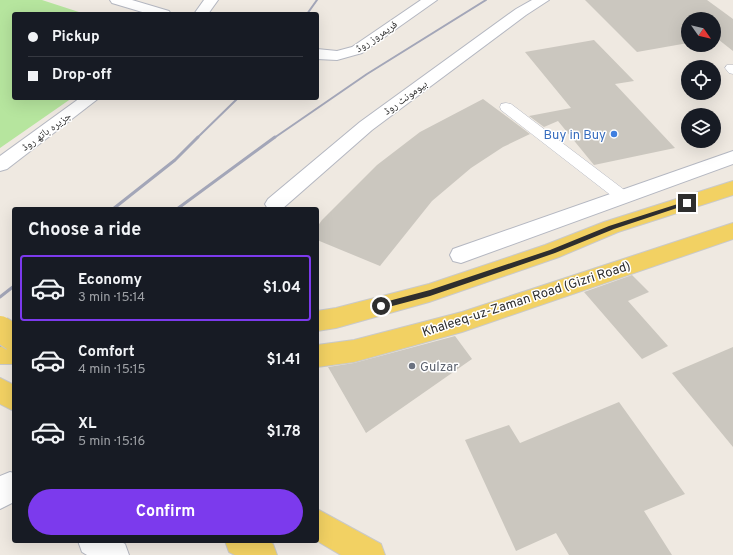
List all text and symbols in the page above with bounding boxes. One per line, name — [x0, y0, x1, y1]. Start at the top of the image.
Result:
north arrow — [681, 12, 721, 52]
map controls — [681, 12, 721, 148]
street label: فریمروز روڈ — [353, 17, 401, 56]
text: Pickup — [52, 28, 100, 47]
button: locate — [681, 60, 721, 100]
text: Drop-off — [52, 66, 112, 85]
street label: بیومونٹ روڈ — [381, 77, 430, 118]
button: layers — [681, 108, 721, 148]
street label: جزیرہ باتھ روڈ — [19, 109, 74, 155]
place label: Buy in Buy — [544, 128, 606, 144]
marker: Buy in Buy — [609, 129, 619, 139]
route end — [678, 194, 696, 212]
text: Choose a ride — [28, 219, 141, 242]
street label: Khaleeq-uz-Zaman Road (Gizri Road) — [420, 259, 633, 341]
icon: car — [30, 270, 66, 306]
text: Economy — [78, 271, 142, 290]
text: $1.04 — [263, 279, 301, 298]
text: 3 min · 15:14 — [78, 290, 145, 306]
route start — [372, 297, 390, 315]
icon: car — [30, 342, 66, 378]
text: Comfort — [78, 343, 135, 362]
text: $1.41 — [267, 351, 301, 370]
place label: Gulzar — [420, 360, 458, 376]
marker: Gulzar — [407, 361, 417, 371]
text: 4 min · 15:15 — [78, 362, 146, 378]
icon: car — [30, 414, 66, 450]
text: XL — [78, 415, 96, 434]
text: $1.78 — [266, 423, 301, 442]
text: 5 min · 15:16 — [78, 434, 145, 450]
button: Confirm — [28, 489, 303, 535]

